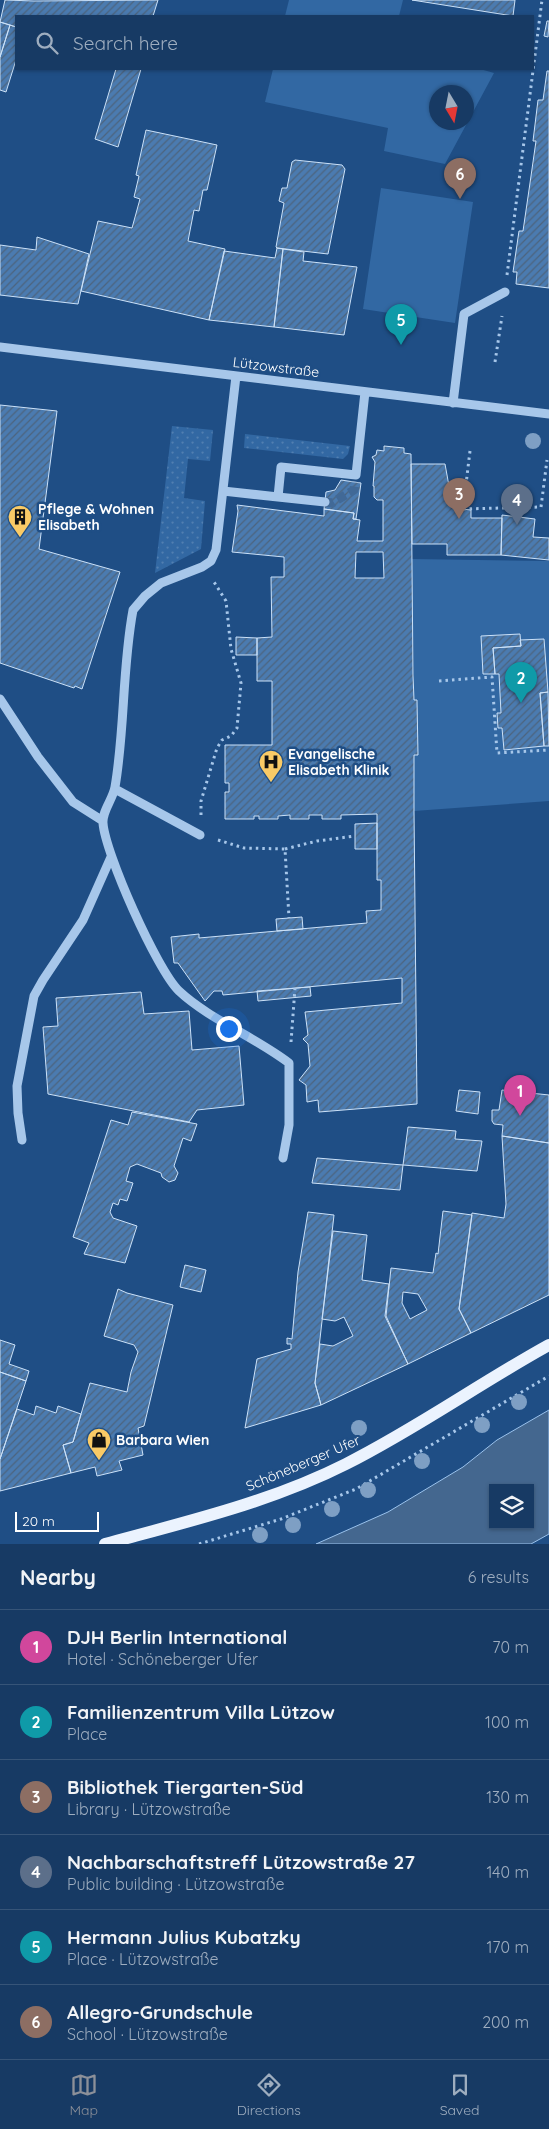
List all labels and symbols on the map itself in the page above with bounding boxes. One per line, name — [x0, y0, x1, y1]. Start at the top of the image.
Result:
north arrow — [429, 85, 474, 130]
pin: 6 — [444, 158, 476, 199]
pin: 5 — [385, 304, 417, 345]
street label: Lützowstraße — [232, 353, 320, 381]
pin: 3 — [443, 478, 475, 519]
pin: 4 — [501, 484, 533, 525]
place label: Pflege & Wohnen Elisabeth — [38, 500, 154, 534]
building icon: Pflege & Wohnen Elisabeth — [7, 504, 33, 538]
pin: 2 — [505, 662, 537, 703]
place label: Evangelische Elisabeth Klinik — [288, 745, 390, 779]
hospital icon: Evangelische Elisabeth Klinik — [258, 749, 284, 783]
your location — [216, 1016, 242, 1042]
pin: 1 — [504, 1075, 536, 1116]
shop icon: Barbara Wien — [86, 1427, 112, 1461]
place label: Barbara Wien — [116, 1431, 209, 1449]
street label: Schöneberger Ufer — [243, 1431, 363, 1495]
scale bar — [15, 1509, 99, 1532]

